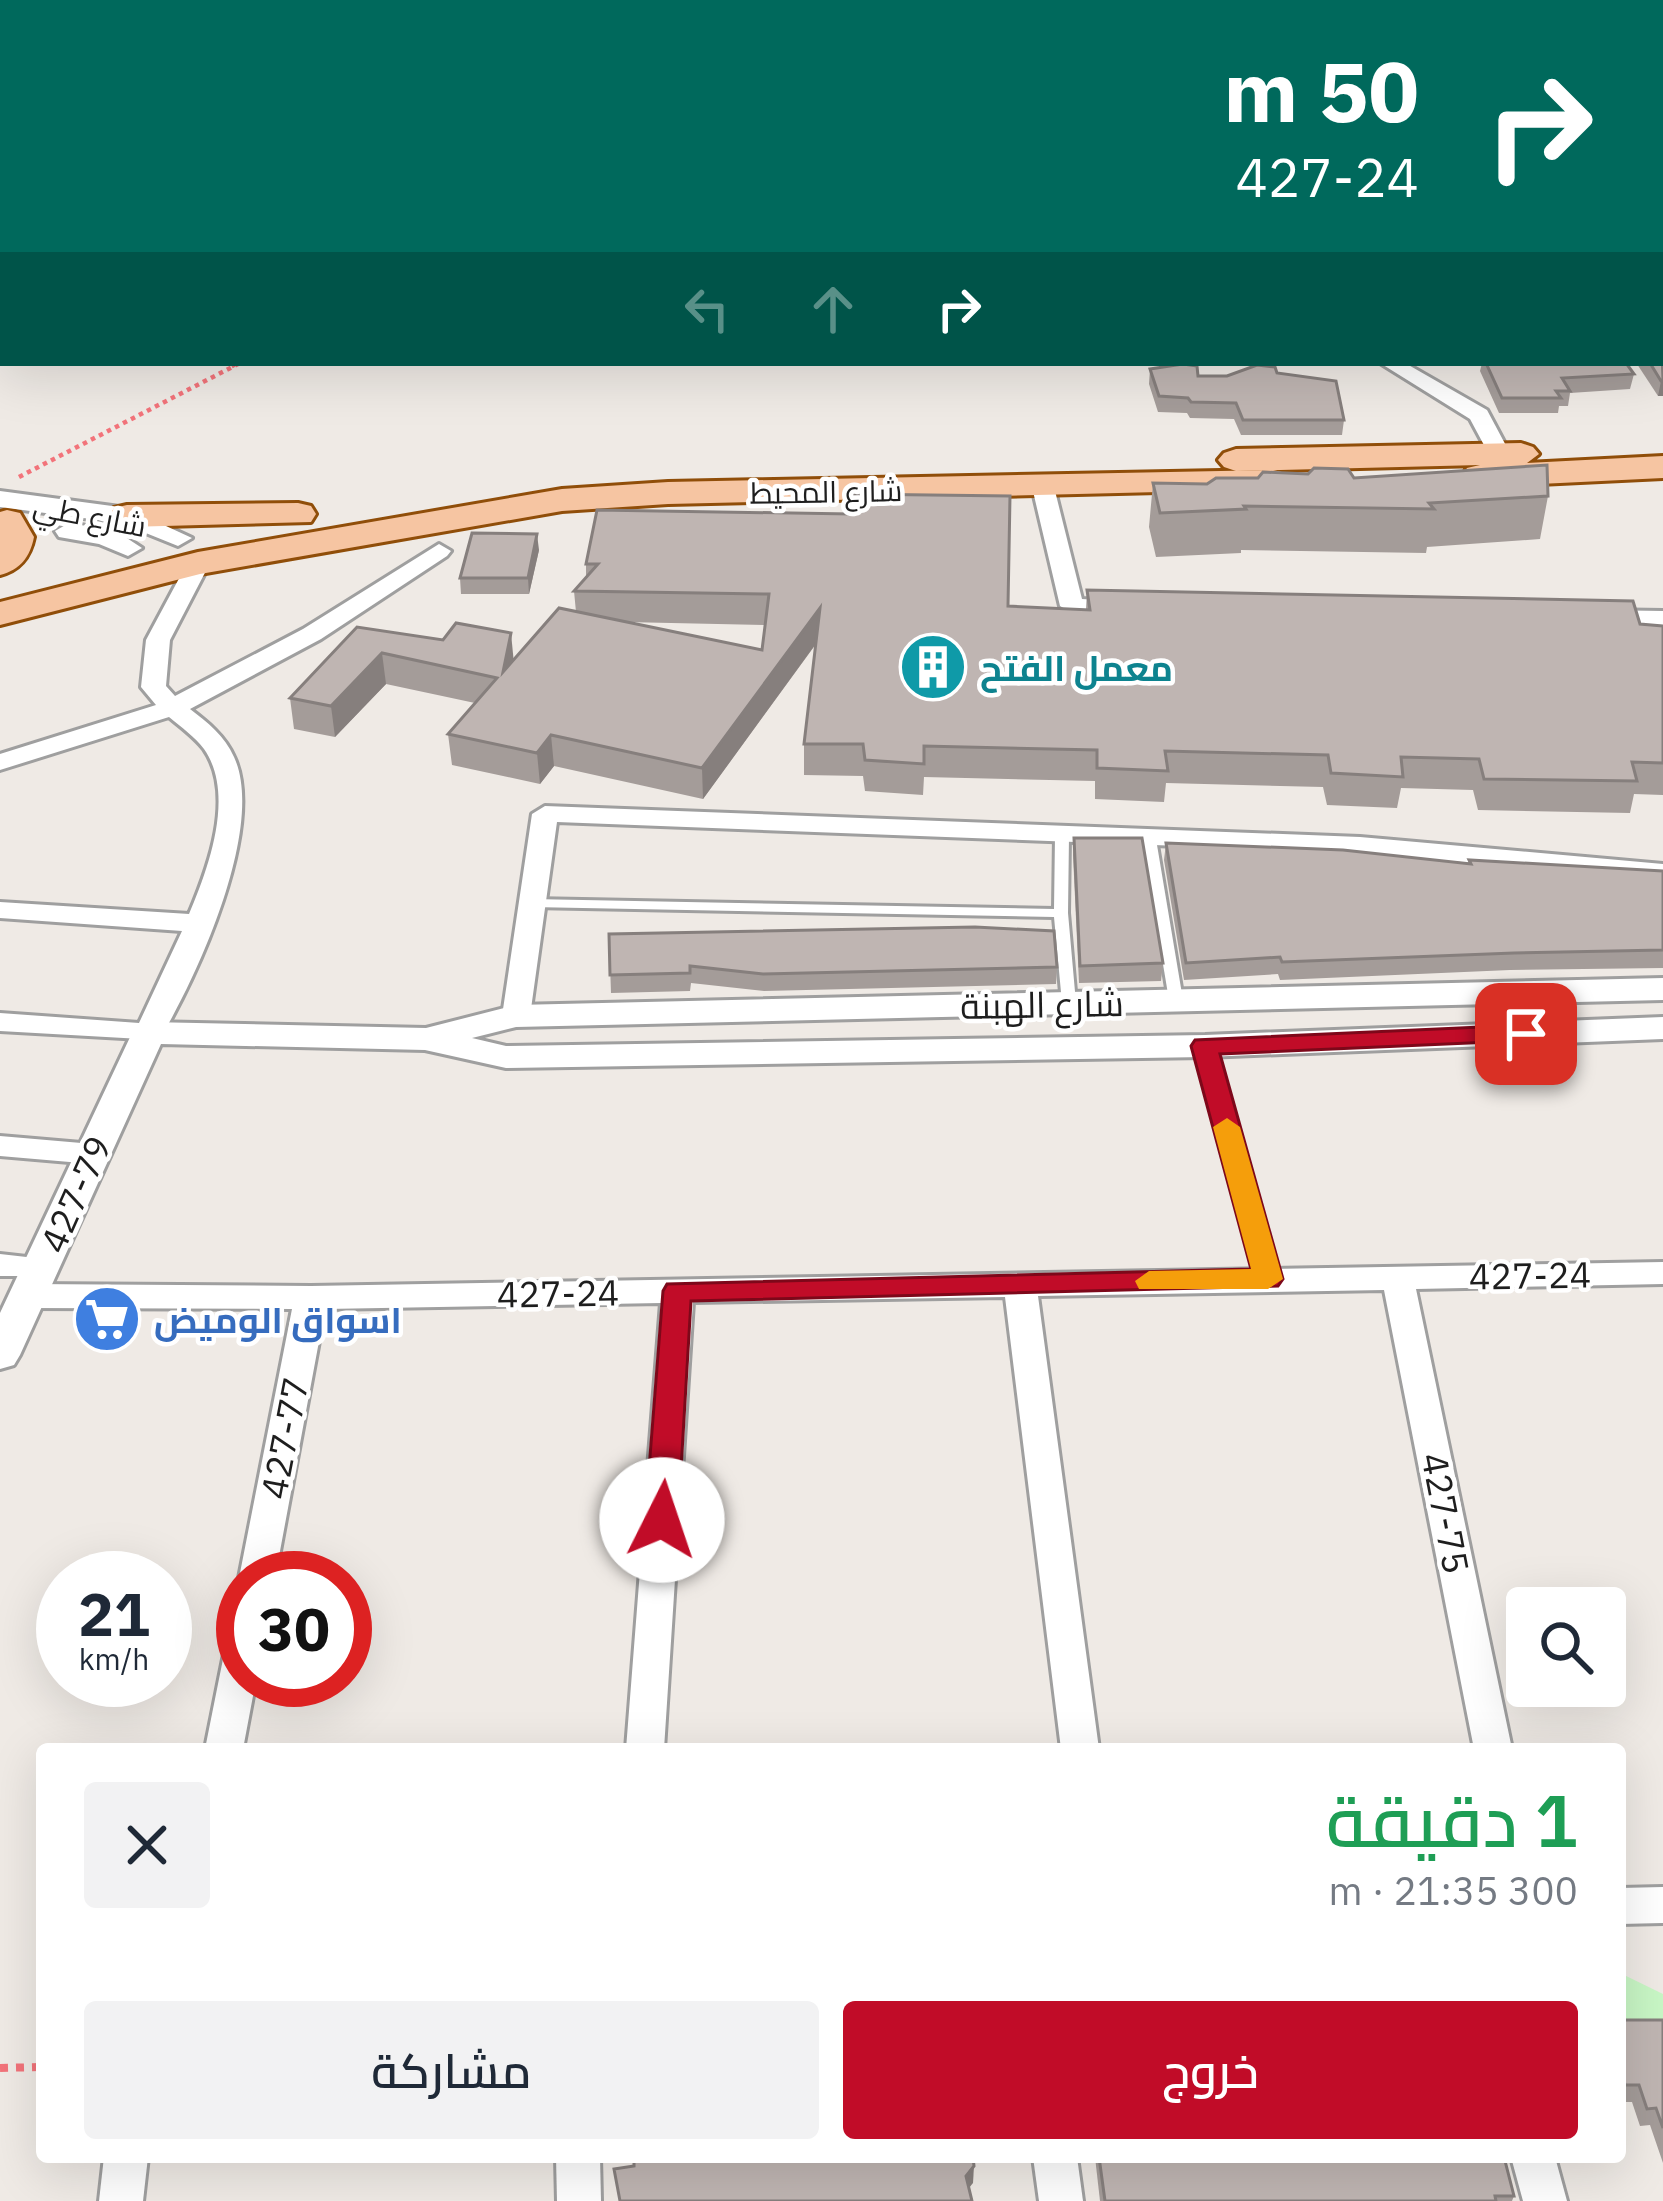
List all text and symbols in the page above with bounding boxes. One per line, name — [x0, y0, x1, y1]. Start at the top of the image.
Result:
text: 50 m — [1223, 36, 1419, 145]
icon: right — [1461, 48, 1617, 204]
text: 427-24 — [1235, 142, 1419, 212]
icon: left — [674, 276, 740, 342]
icon: ahead — [800, 276, 866, 342]
icon: right — [926, 276, 992, 342]
street label: شارع المحيط — [749, 470, 903, 514]
street label: شارع طي — [29, 485, 150, 550]
building icon: معمل الفتح — [898, 632, 968, 702]
place label: معمل الفتح — [980, 644, 1173, 693]
street label: شارع الهبنة — [960, 979, 1124, 1031]
pin — [1475, 983, 1577, 1085]
icon: arrive — [1493, 1001, 1559, 1067]
street label: 427-79 — [29, 1129, 121, 1259]
street label: 427-24 — [1468, 1250, 1592, 1300]
street label: 427-24 — [496, 1268, 620, 1318]
supermarket icon: اسواق الوميض — [72, 1284, 142, 1354]
place label: اسواق الوميض — [154, 1296, 402, 1343]
street label: 427-77 — [249, 1373, 319, 1503]
street label: 427-75 — [1411, 1448, 1481, 1578]
position arrow — [599, 1457, 725, 1583]
speed limit sign: 30 — [216, 1551, 372, 1707]
text: 21 — [78, 1574, 150, 1653]
map controls — [1506, 1587, 1626, 1707]
button: search — [1506, 1587, 1626, 1707]
text: km/h — [79, 1639, 149, 1678]
text: 1 دقيقة — [1326, 1773, 1578, 1867]
button: close — [84, 1782, 210, 1908]
text: 300 m · 21:35 — [1328, 1865, 1578, 1916]
button: مشاركة — [84, 2001, 819, 2139]
button: خروج — [843, 2001, 1578, 2139]

